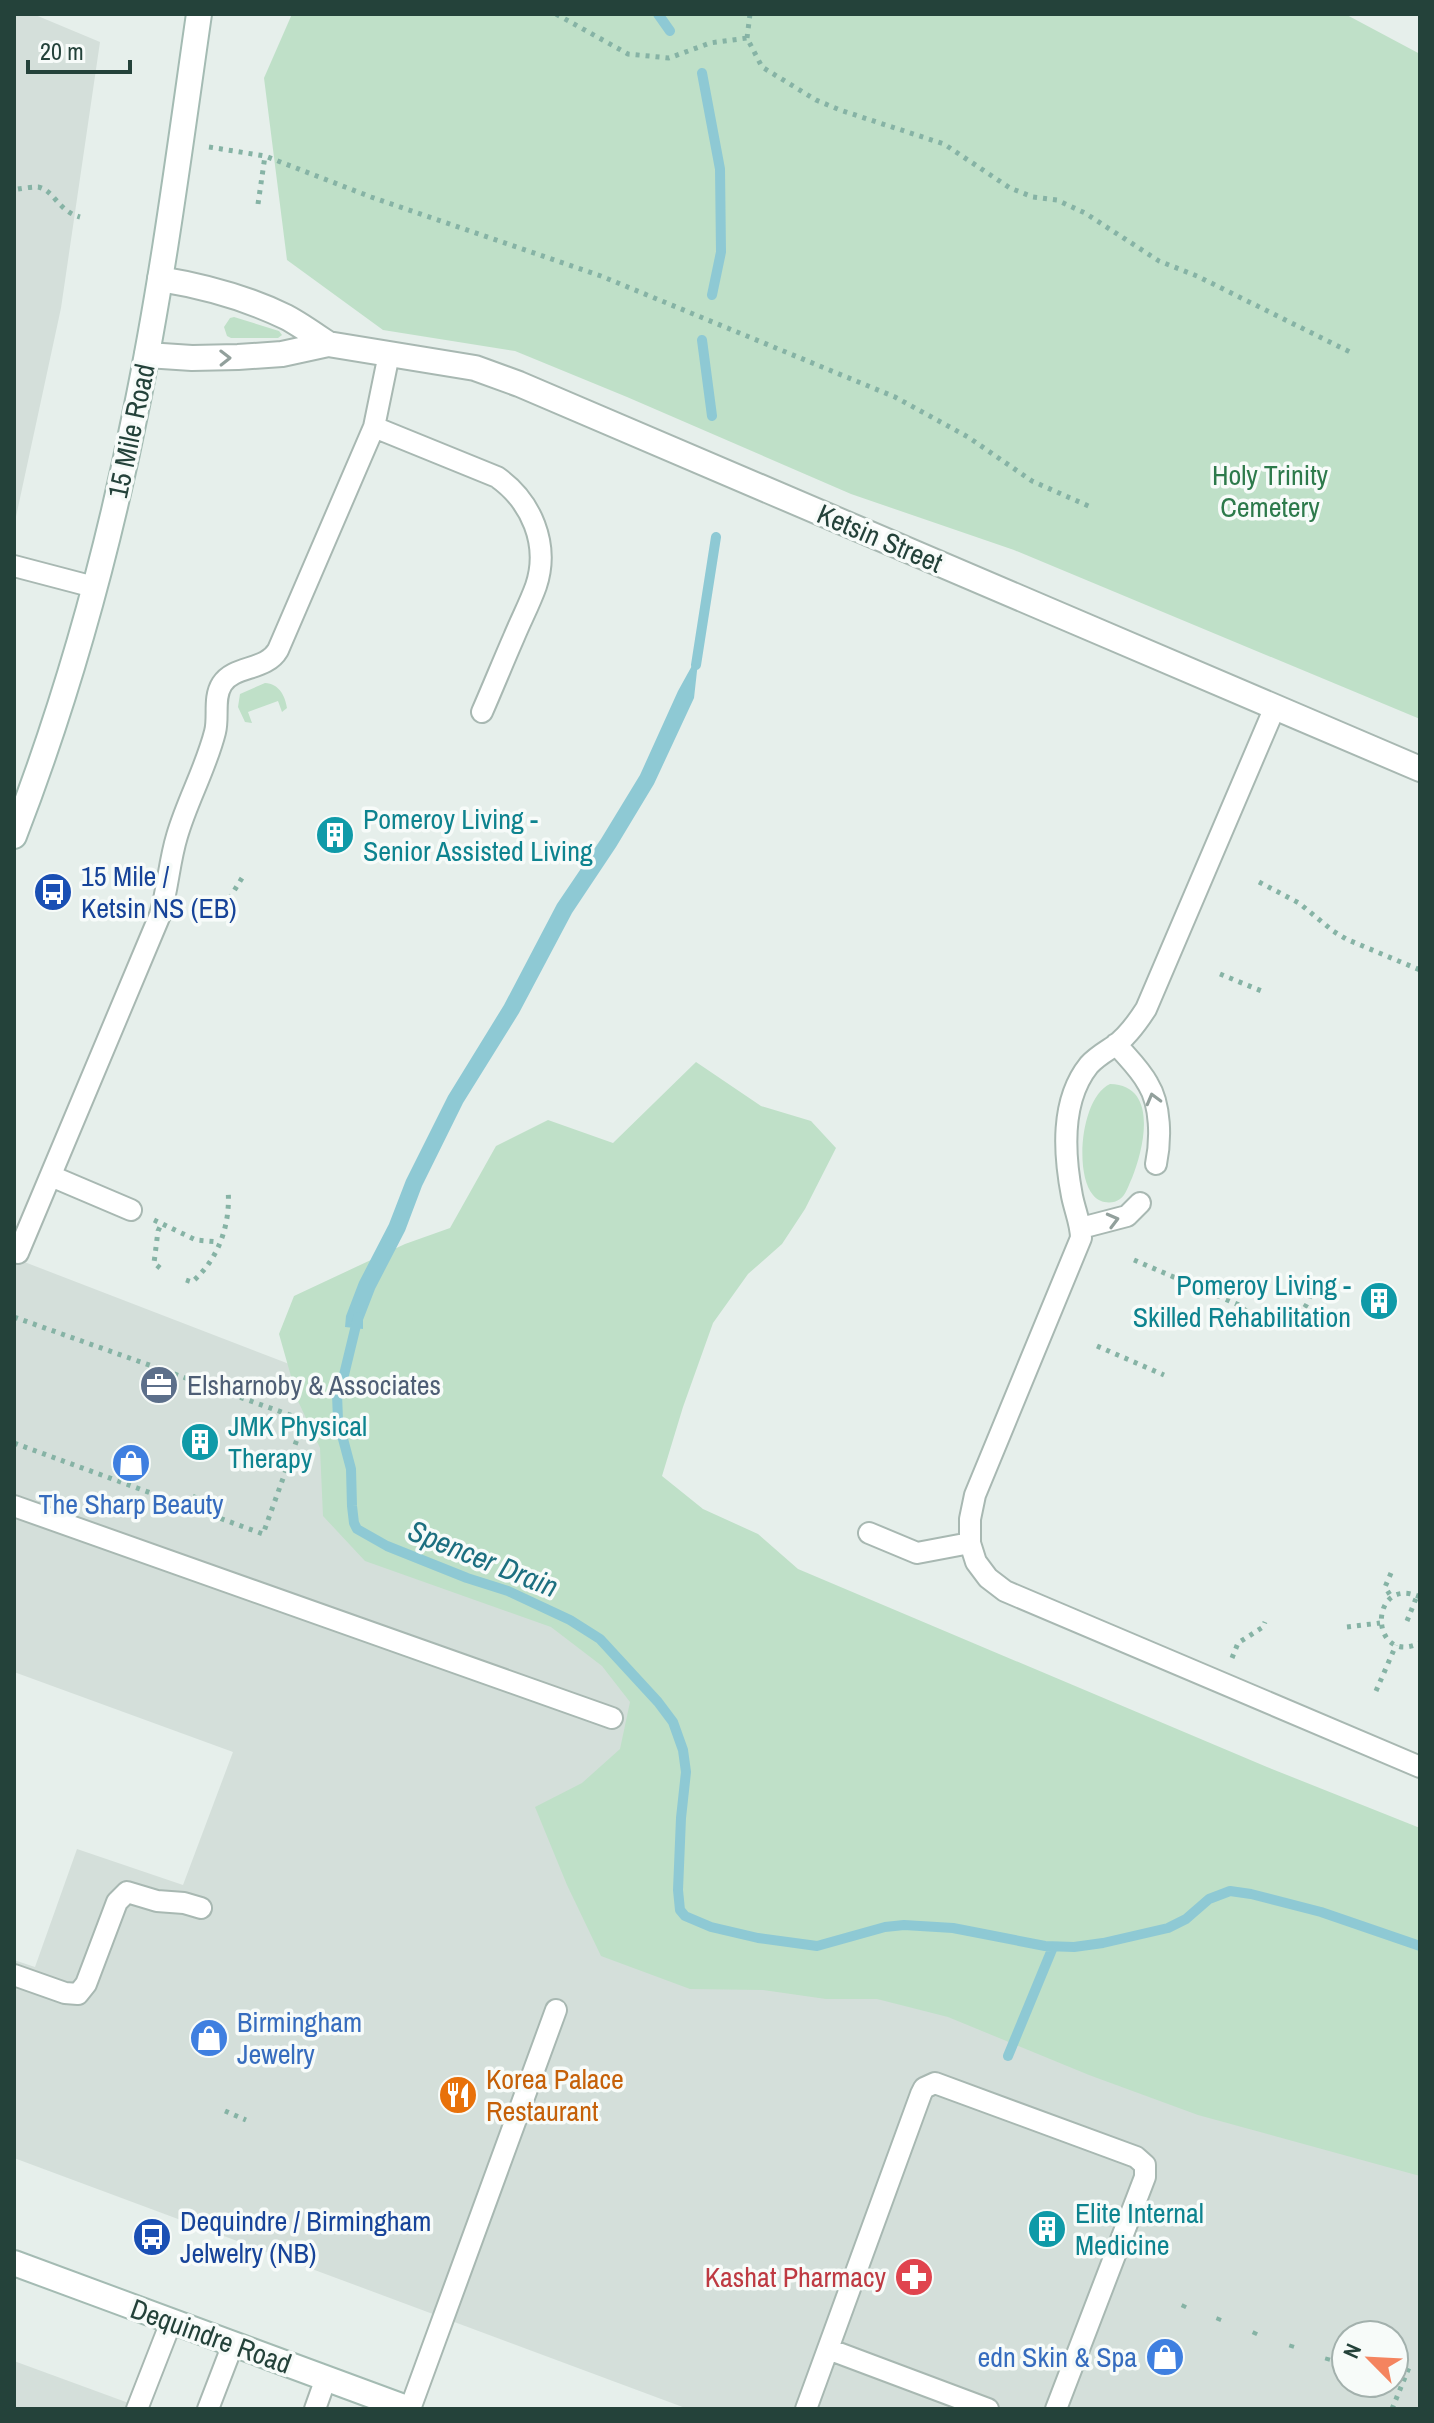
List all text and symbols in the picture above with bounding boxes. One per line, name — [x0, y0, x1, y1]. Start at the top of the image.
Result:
scale bar — [28, 24, 130, 74]
text: 20 m — [40, 35, 84, 67]
one-way arrow — [219, 349, 232, 366]
street label: 15 Mile Road — [98, 360, 164, 502]
park label: Holy Trinity Cemetery — [1212, 456, 1329, 526]
street label: Ketsin Street — [811, 495, 949, 581]
place label: Pomeroy Living - Senior Assisted Living — [363, 800, 593, 870]
building icon: Pomeroy Living - Senior Assisted Living — [314, 814, 356, 856]
place label: 15 Mile / Ketsin NS (EB) — [81, 857, 237, 927]
bus stop icon: 15 Mile / Ketsin NS (EB) — [32, 871, 74, 913]
one-way arrow — [1145, 1092, 1162, 1106]
one-way arrow — [1105, 1212, 1119, 1229]
place label: Pomeroy Living - Skilled Rehabilitation — [1133, 1266, 1351, 1336]
building icon: Pomeroy Living - Skilled Rehabilitation — [1358, 1280, 1400, 1322]
office icon: Elsharnoby & Associates — [138, 1364, 180, 1406]
place label: Elsharnoby & Associates — [187, 1366, 441, 1404]
place label: JMK Physical Therapy — [228, 1407, 367, 1477]
building icon: JMK Physical Therapy — [179, 1421, 221, 1463]
shop icon: The Sharp Beauty — [110, 1442, 152, 1484]
place label: The Sharp Beauty — [38, 1485, 224, 1523]
water label: Spencer Drain — [402, 1510, 564, 1606]
place label: Birmingham Jewelry — [237, 2003, 362, 2073]
shop icon: Birmingham Jewelry — [188, 2017, 230, 2059]
place label: Korea Palace Restaurant — [486, 2060, 624, 2130]
restaurant icon: Korea Palace Restaurant — [437, 2074, 479, 2116]
place label: Elite Internal Medicine — [1075, 2194, 1204, 2264]
place label: Dequindre / Birmingham Jelwelry (NB) — [180, 2202, 431, 2272]
building icon: Elite Internal Medicine — [1026, 2208, 1068, 2250]
bus stop icon: Dequindre / Birmingham Jelwelry (NB) — [131, 2216, 173, 2258]
pharmacy icon: Kashat Pharmacy — [893, 2256, 935, 2298]
place label: Kashat Pharmacy — [705, 2258, 887, 2296]
street label: Dequindre Road — [125, 2289, 297, 2383]
north arrow — [1330, 2319, 1410, 2399]
shop icon: edn Skin & Spa — [1144, 2336, 1186, 2378]
place label: edn Skin & Spa — [977, 2338, 1137, 2376]
text: N — [1335, 2339, 1368, 2363]

